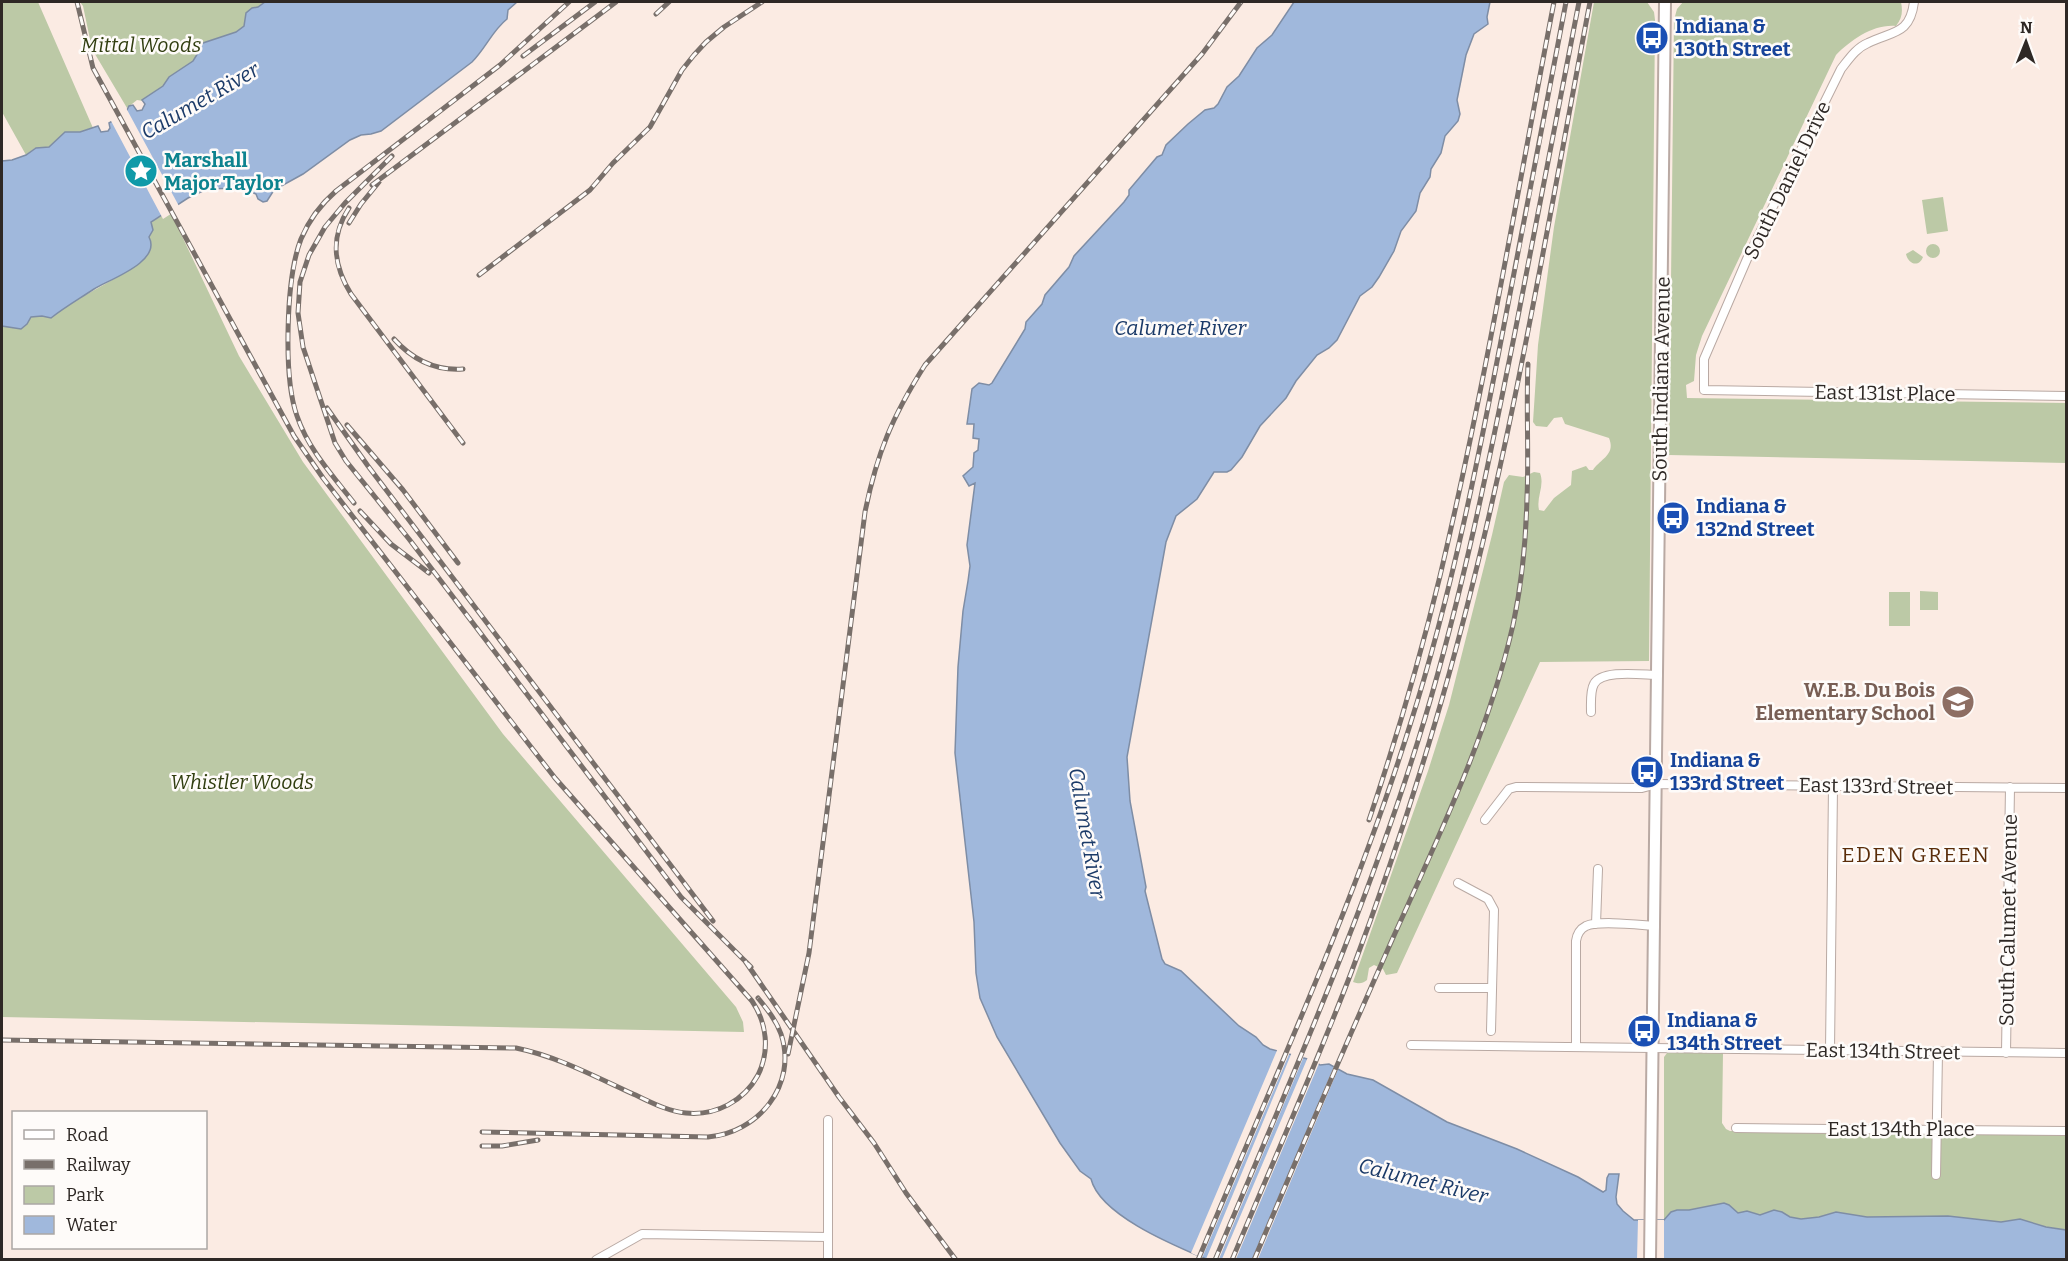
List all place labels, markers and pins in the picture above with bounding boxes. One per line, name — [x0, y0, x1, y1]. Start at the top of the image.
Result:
place label: Indiana & 130th Street — [1675, 14, 1791, 61]
bus stop icon: Indiana & 130th Street — [1634, 20, 1670, 56]
place label: Marshall Major Taylor — [164, 148, 284, 195]
place icon: Marshall Major Taylor — [123, 153, 159, 189]
place label: Indiana & 132nd Street — [1696, 494, 1815, 541]
bus stop icon: Indiana & 132nd Street — [1655, 500, 1691, 536]
place label: W.E.B. Du Bois Elementary School — [1755, 678, 1935, 725]
school or university icon: W.E.B. Du Bois Elementary School — [1940, 684, 1976, 720]
place label: Indiana & 133rd Street — [1670, 748, 1785, 795]
bus stop icon: Indiana & 133rd Street — [1629, 754, 1665, 790]
place label: Indiana & 134th Street — [1667, 1008, 1782, 1055]
bus stop icon: Indiana & 134th Street — [1626, 1013, 1662, 1049]

